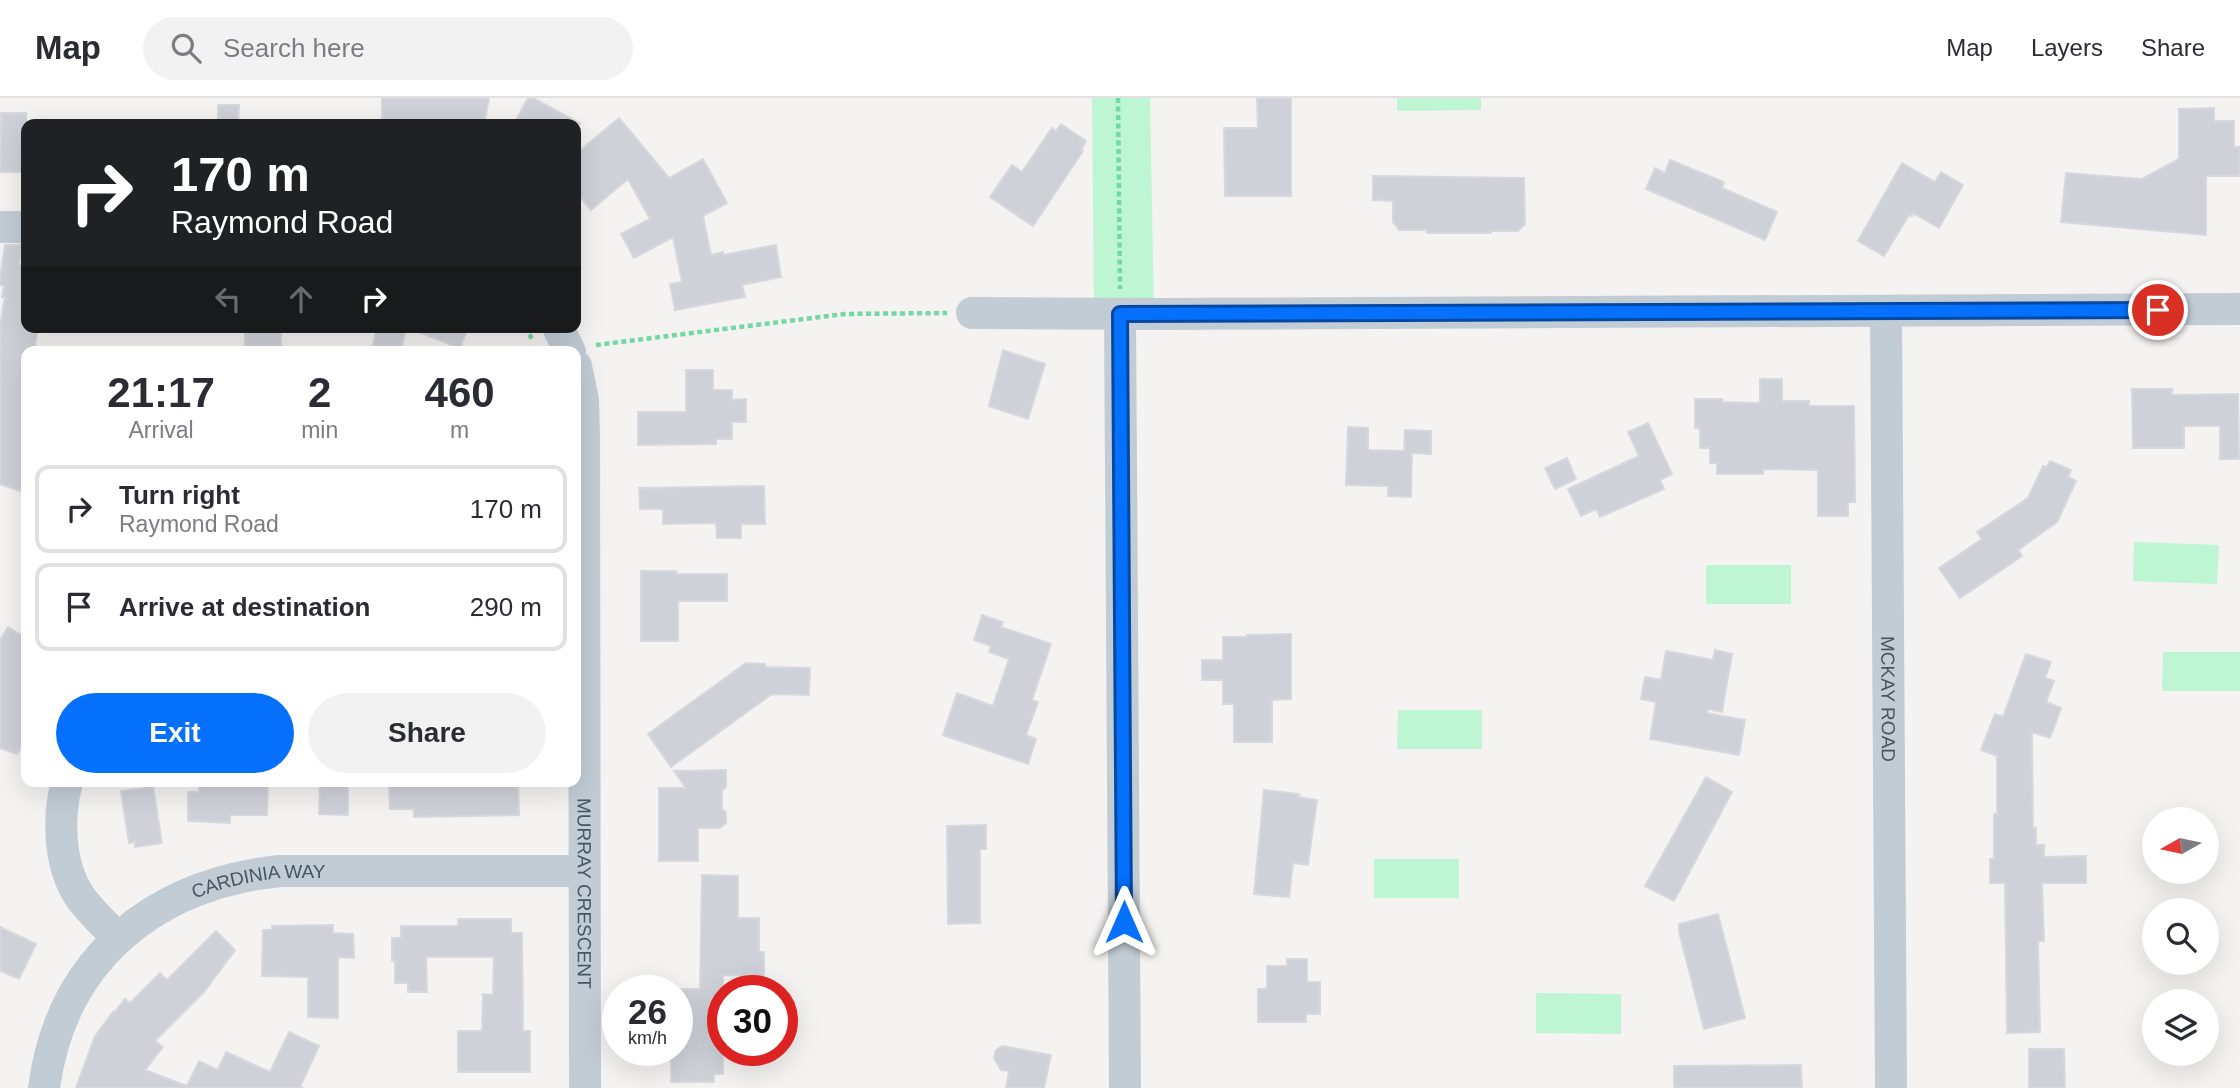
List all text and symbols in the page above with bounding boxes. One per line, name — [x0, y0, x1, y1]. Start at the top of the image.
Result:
search box — [143, 17, 633, 80]
text: Map — [35, 29, 101, 66]
icon: search — [167, 29, 205, 67]
text: Search here — [223, 33, 365, 63]
text: Map — [1946, 34, 1993, 61]
text: Layers — [2031, 34, 2103, 61]
text: Share — [2141, 34, 2205, 61]
icon: right — [56, 147, 147, 238]
text: 170 m — [171, 147, 310, 201]
text: Raymond Road — [171, 204, 393, 240]
icon: left — [209, 280, 247, 318]
icon: ahead — [282, 280, 320, 318]
icon: right — [355, 280, 393, 318]
pin — [2128, 280, 2188, 340]
icon: arrive — [2139, 291, 2177, 329]
text: 21:17 — [107, 369, 215, 416]
text: 2 — [308, 369, 331, 416]
text: 460 — [425, 369, 495, 416]
text: Arrival — [128, 417, 194, 443]
text: min — [301, 417, 338, 443]
text: m — [450, 417, 469, 443]
text: Turn right — [119, 480, 240, 510]
icon: right — [60, 490, 98, 528]
text: 170 m — [470, 494, 542, 524]
text: Raymond Road — [119, 511, 279, 537]
icon: arrive — [60, 588, 98, 626]
text: Arrive at destination — [119, 592, 370, 622]
text: 290 m — [470, 592, 542, 622]
street label: MCKAY ROAD — [1878, 636, 1899, 762]
button: Exit — [56, 693, 294, 773]
button: Share — [308, 693, 546, 773]
street label: MURRAY CRESCENT — [574, 798, 595, 989]
north arrow — [2142, 807, 2219, 884]
map controls — [2142, 807, 2219, 1066]
street label: CARDINIA WAY — [188, 860, 326, 902]
position arrow — [1087, 885, 1161, 959]
button: search — [2142, 898, 2219, 975]
speed limit sign: 30 — [707, 975, 798, 1066]
button: layers — [2142, 989, 2219, 1066]
text: 26 — [628, 992, 667, 1031]
text: km/h — [628, 1028, 667, 1048]

